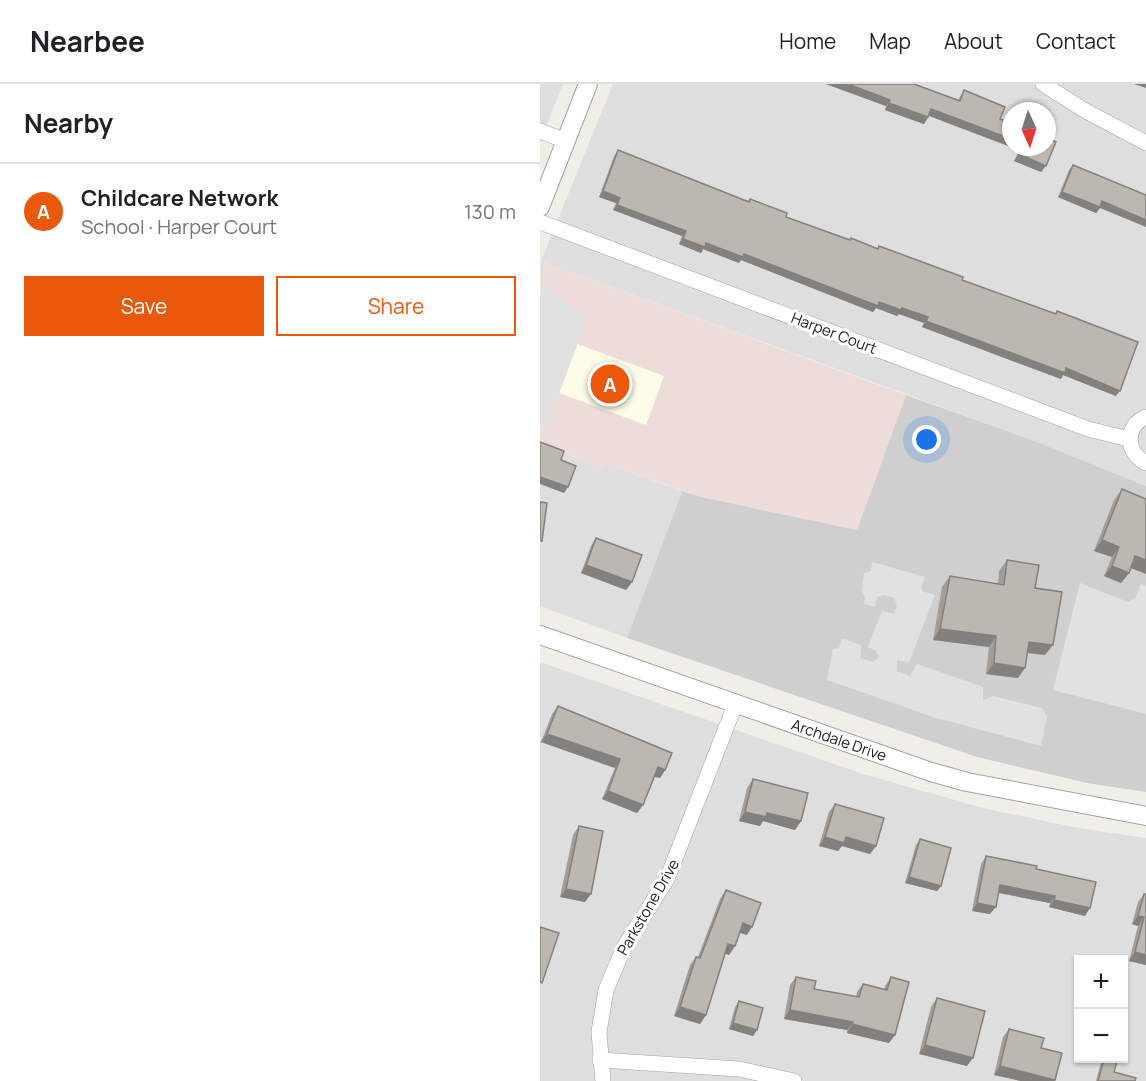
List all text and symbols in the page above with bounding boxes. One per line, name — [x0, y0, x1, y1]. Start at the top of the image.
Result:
text: Nearbee — [30, 22, 145, 60]
text: Home — [779, 27, 836, 55]
text: Map — [869, 27, 911, 55]
text: About — [944, 27, 1003, 55]
text: Contact — [1036, 27, 1116, 55]
north arrow — [1002, 102, 1056, 156]
text: Nearby — [24, 105, 113, 141]
text: Childcare Network — [81, 183, 278, 213]
text: A — [37, 198, 50, 225]
text: 130 m — [464, 198, 516, 225]
text: School · Harper Court — [81, 213, 277, 240]
button: Save — [24, 276, 264, 336]
button: Share — [276, 276, 516, 336]
street label: Harper Court — [788, 307, 880, 359]
pin: A — [590, 362, 630, 406]
your location — [912, 425, 941, 454]
street label: Archdale Drive — [789, 714, 890, 766]
street label: Parkstone Drive — [612, 855, 684, 959]
map controls — [1074, 955, 1128, 1063]
button: + — [1074, 955, 1128, 1009]
button: − — [1074, 1009, 1128, 1063]

